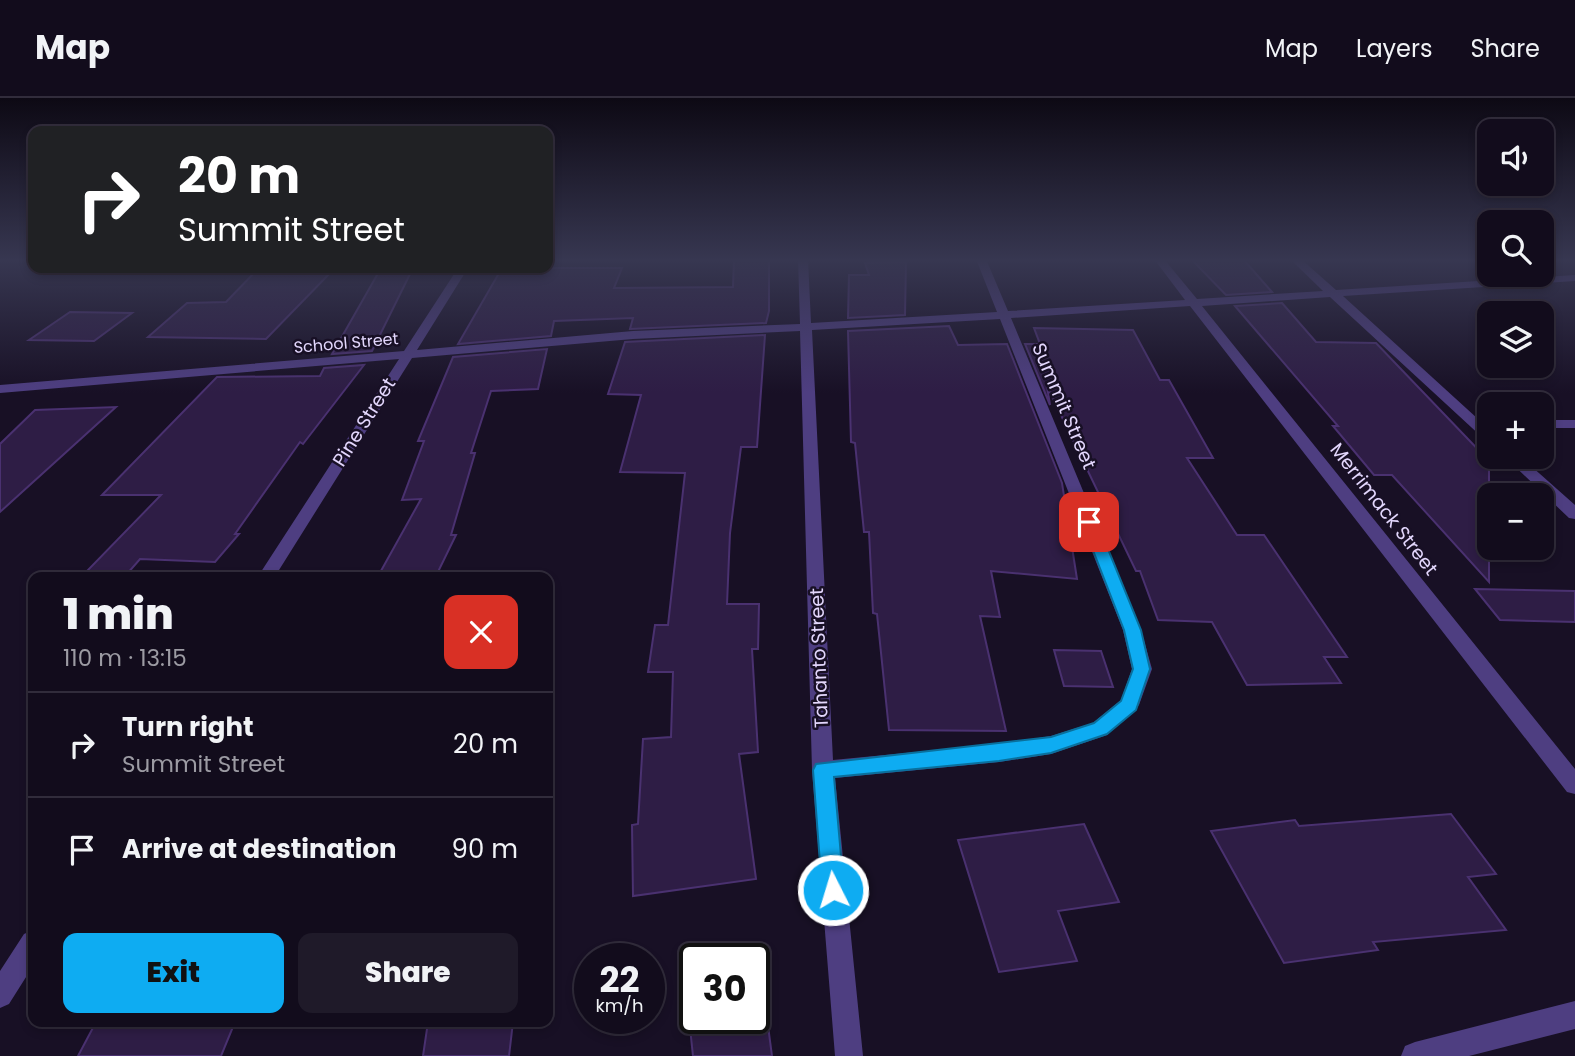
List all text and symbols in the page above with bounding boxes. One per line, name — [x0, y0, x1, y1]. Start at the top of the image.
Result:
text: Map — [35, 24, 110, 71]
text: Map — [1265, 32, 1318, 65]
text: Layers — [1356, 32, 1432, 65]
text: Share — [1470, 32, 1540, 65]
map controls — [1477, 119, 1554, 560]
button: sound — [1477, 119, 1554, 196]
text: 20 m — [178, 142, 300, 210]
icon: right — [63, 154, 154, 245]
text: Summit Street — [178, 207, 405, 252]
button: search — [1477, 210, 1554, 287]
button: layers — [1477, 301, 1554, 378]
street label: School Street — [293, 327, 399, 359]
street label: Summit Street — [1025, 339, 1103, 473]
street label: Pine Street — [326, 372, 402, 472]
button: + — [1477, 392, 1554, 469]
street label: Merrimack Street — [1324, 437, 1444, 581]
button: − — [1477, 483, 1554, 560]
pin — [1059, 492, 1119, 552]
icon: arrive — [1070, 503, 1108, 541]
text: 1 min — [63, 585, 174, 644]
street label: Tahanto Street — [803, 587, 835, 728]
button: close — [444, 595, 518, 669]
text: 110 m · 13:15 — [63, 642, 187, 674]
text: Turn right — [122, 709, 254, 745]
icon: right — [63, 726, 101, 764]
text: 20 m — [453, 726, 518, 762]
text: Summit Street — [122, 748, 285, 780]
icon: arrive — [63, 831, 101, 869]
text: Arrive at destination — [122, 831, 397, 867]
text: 90 m — [452, 831, 518, 867]
position arrow — [796, 853, 870, 927]
button: Exit — [63, 933, 284, 1013]
button: Share — [298, 933, 518, 1013]
speed limit sign: 30 — [679, 943, 770, 1034]
text: 22 — [600, 955, 639, 1004]
text: km/h — [596, 993, 643, 1018]

